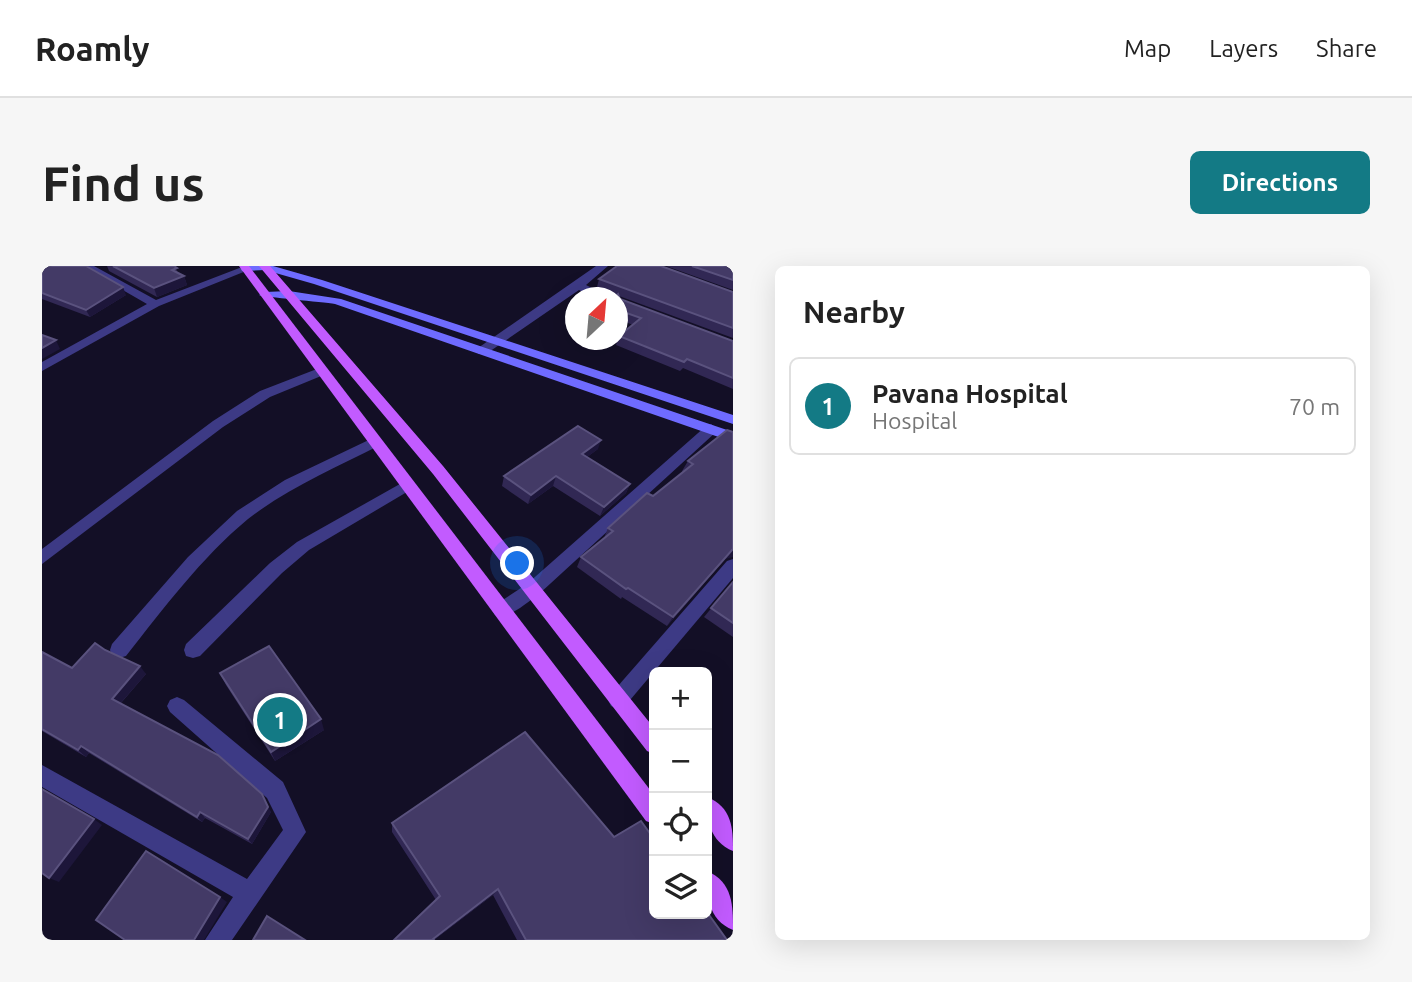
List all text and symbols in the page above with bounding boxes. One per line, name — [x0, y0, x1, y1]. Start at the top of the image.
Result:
text: Roamly — [35, 30, 149, 67]
text: Map — [1124, 35, 1171, 62]
text: Layers — [1209, 35, 1278, 62]
text: Share — [1316, 35, 1377, 62]
button: Directions — [1190, 151, 1370, 214]
text: Find us — [42, 155, 205, 210]
north arrow — [565, 287, 628, 350]
text: Nearby — [803, 295, 905, 329]
text: Pavana Hospital — [872, 379, 1068, 408]
text: 1 — [822, 394, 834, 419]
text: 70 m — [1289, 394, 1340, 419]
text: Hospital — [872, 408, 957, 433]
your location — [500, 546, 534, 580]
map controls — [649, 667, 712, 919]
button: + — [649, 667, 712, 730]
pin: 1 — [257, 694, 303, 746]
button: − — [649, 730, 712, 793]
button: locate — [649, 793, 712, 856]
button: layers — [649, 856, 712, 919]

